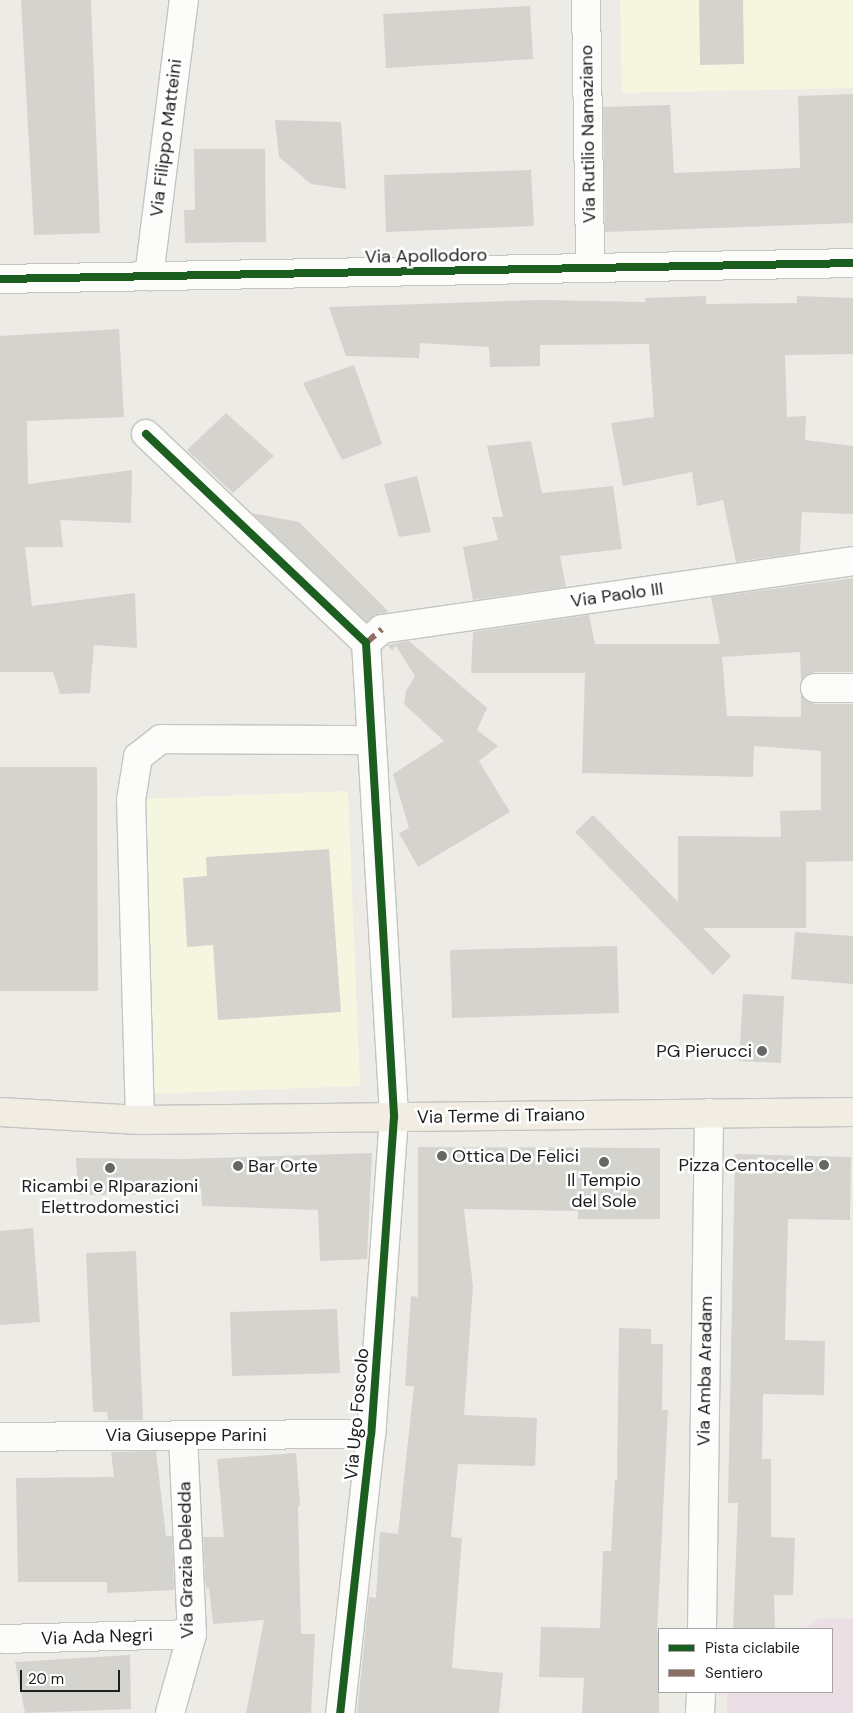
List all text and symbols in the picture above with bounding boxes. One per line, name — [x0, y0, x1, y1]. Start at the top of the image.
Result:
street label: Via Rutilio Namaziano — [576, 45, 600, 223]
street label: Via Filippo Matteini — [146, 58, 186, 218]
street label: Via Apollodoro — [365, 244, 487, 268]
street label: Via Paolo III — [569, 578, 665, 612]
place label: PG Pierucci — [656, 1040, 752, 1062]
marker: PG Pierucci — [756, 1045, 768, 1057]
street label: Via Terme di Traiano — [417, 1104, 585, 1128]
place label: Ottica De Felici — [452, 1145, 579, 1167]
marker: Ottica De Felici — [436, 1150, 448, 1162]
place label: Pizza Centocelle — [678, 1154, 814, 1176]
place label: Bar Orte — [248, 1155, 318, 1177]
marker: Il Tempio del Sole — [598, 1156, 610, 1168]
marker: Pizza Centocelle — [818, 1159, 830, 1171]
marker: Bar Orte — [232, 1160, 244, 1172]
marker: Ricambi e RIparazioni Elettrodomestici — [104, 1162, 116, 1174]
place label: Il Tempio del Sole — [567, 1170, 641, 1212]
place label: Ricambi e RIparazioni Elettrodomestici — [22, 1176, 198, 1218]
street label: Via Amba Aradam — [693, 1296, 717, 1446]
street label: Via Ugo Foscolo — [340, 1347, 374, 1481]
street label: Via Giuseppe Parini — [105, 1424, 267, 1446]
street label: Via Grazia Deledda — [174, 1481, 198, 1639]
street label: Via Ada Negri — [41, 1624, 153, 1650]
legend — [658, 1628, 833, 1693]
text: Pista ciclabile — [705, 1638, 800, 1658]
scale bar — [22, 1660, 122, 1692]
text: Sentiero — [705, 1663, 763, 1683]
text: 20 m — [28, 1669, 64, 1689]

